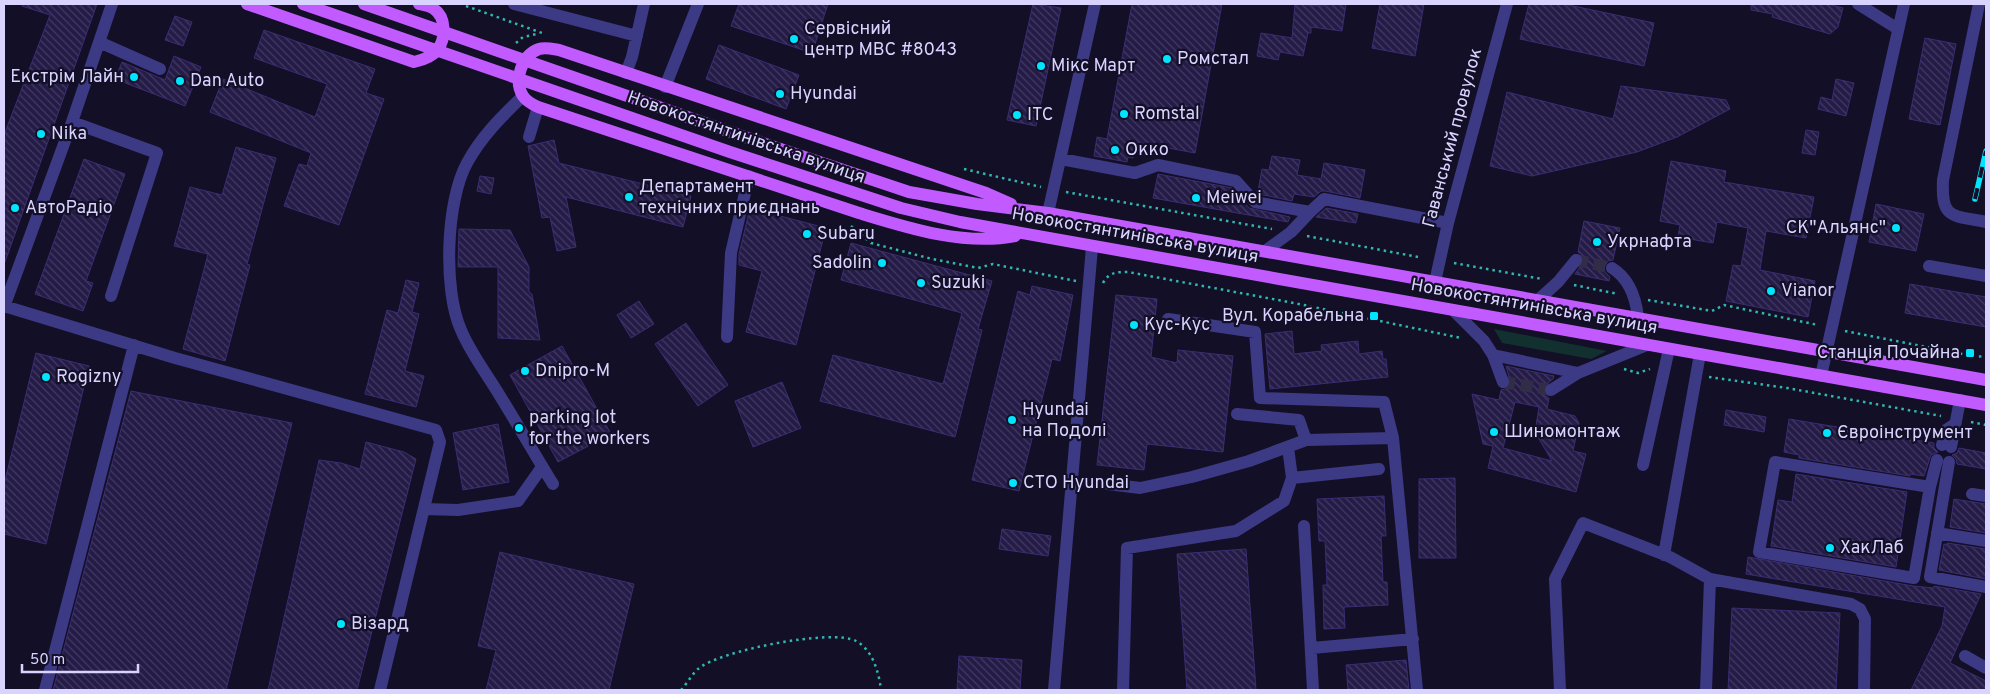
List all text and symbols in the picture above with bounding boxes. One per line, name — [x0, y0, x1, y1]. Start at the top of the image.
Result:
place label: Сервісний центр МВС #8043 — [804, 18, 957, 62]
marker: Сервісний центр МВС #8043 — [788, 33, 800, 45]
street label: Гаванський провулок — [1418, 46, 1488, 230]
place label: Ромстал — [1177, 48, 1249, 71]
marker: Ромстал — [1161, 53, 1173, 65]
place label: Мікс Март — [1051, 55, 1135, 78]
marker: Мікс Март — [1035, 60, 1047, 72]
place label: Екстрім Лайн — [10, 66, 124, 89]
place label: Dan Auto — [190, 70, 264, 93]
marker: Екстрім Лайн — [128, 71, 140, 83]
marker: Dan Auto — [174, 75, 186, 87]
place label: Hyundai — [790, 83, 857, 106]
street label: Новокостянтинівська вулиця — [624, 86, 868, 190]
marker: Hyundai — [774, 88, 786, 100]
place label: Romstal — [1134, 103, 1200, 126]
place label: ITC — [1027, 104, 1053, 127]
marker: Romstal — [1118, 108, 1130, 120]
marker: ITC — [1011, 109, 1023, 121]
place label: Nika — [51, 123, 87, 146]
marker: Nika — [35, 128, 47, 140]
place label: Окко — [1125, 139, 1169, 162]
marker: Окко — [1109, 144, 1121, 156]
place label: Департамент технічних приєднань — [639, 176, 820, 220]
place label: Meiwei — [1206, 187, 1262, 210]
marker: Департамент технічних приєднань — [623, 191, 635, 203]
marker: Meiwei — [1190, 192, 1202, 204]
place label: АвтоРадіо — [25, 197, 113, 220]
marker: АвтоРадіо — [9, 202, 21, 214]
street label: Новокостянтинівська вулиця — [1010, 203, 1260, 269]
place label: CK"Альянс" — [1786, 217, 1886, 240]
marker: CK"Альянс" — [1890, 222, 1902, 234]
place label: Subaru — [817, 223, 875, 246]
marker: Subaru — [801, 228, 813, 240]
place label: Укрнафта — [1607, 231, 1692, 254]
marker: Укрнафта — [1591, 236, 1603, 248]
place label: Sadolin — [812, 252, 872, 275]
marker: Sadolin — [876, 257, 888, 269]
place label: Suzuki — [931, 272, 985, 295]
street label: Новокостянтинівська вулиця — [1409, 274, 1659, 340]
marker: Suzuki — [915, 277, 927, 289]
place label: Vianor — [1781, 280, 1834, 303]
marker: Vianor — [1765, 285, 1777, 297]
place label: Вул. Корабельна — [1222, 305, 1364, 328]
marker: Вул. Корабельна — [1368, 310, 1380, 322]
place label: Кус-Кус — [1144, 314, 1210, 337]
marker: Кус-Кус — [1128, 319, 1140, 331]
place label: Станція Почайна — [1817, 342, 1960, 365]
marker: Станція Почайна — [1964, 347, 1976, 359]
place label: Dnipro-M — [535, 360, 610, 383]
marker: Dnipro-M — [519, 365, 531, 377]
place label: Rogizny — [56, 366, 121, 389]
marker: Rogizny — [40, 371, 52, 383]
place label: Hyundai на Подолі — [1022, 399, 1107, 443]
place label: parking lot for the workers — [529, 407, 650, 451]
marker: Hyundai на Подолі — [1006, 414, 1018, 426]
place label: Шиномонтаж — [1504, 421, 1621, 444]
marker: parking lot for the workers — [513, 422, 525, 434]
place label: Євроiнструмент — [1837, 422, 1973, 445]
marker: Шиномонтаж — [1488, 426, 1500, 438]
marker: Євроiнструмент — [1821, 427, 1833, 439]
place label: СТО Hyundai — [1023, 472, 1129, 495]
marker: СТО Hyundai — [1007, 477, 1019, 489]
place label: ХакЛаб — [1840, 537, 1904, 560]
marker: ХакЛаб — [1824, 542, 1836, 554]
place label: Візард — [351, 613, 409, 636]
marker: Візард — [335, 618, 347, 630]
scale bar — [22, 642, 139, 674]
text: 50 m — [30, 651, 65, 670]

